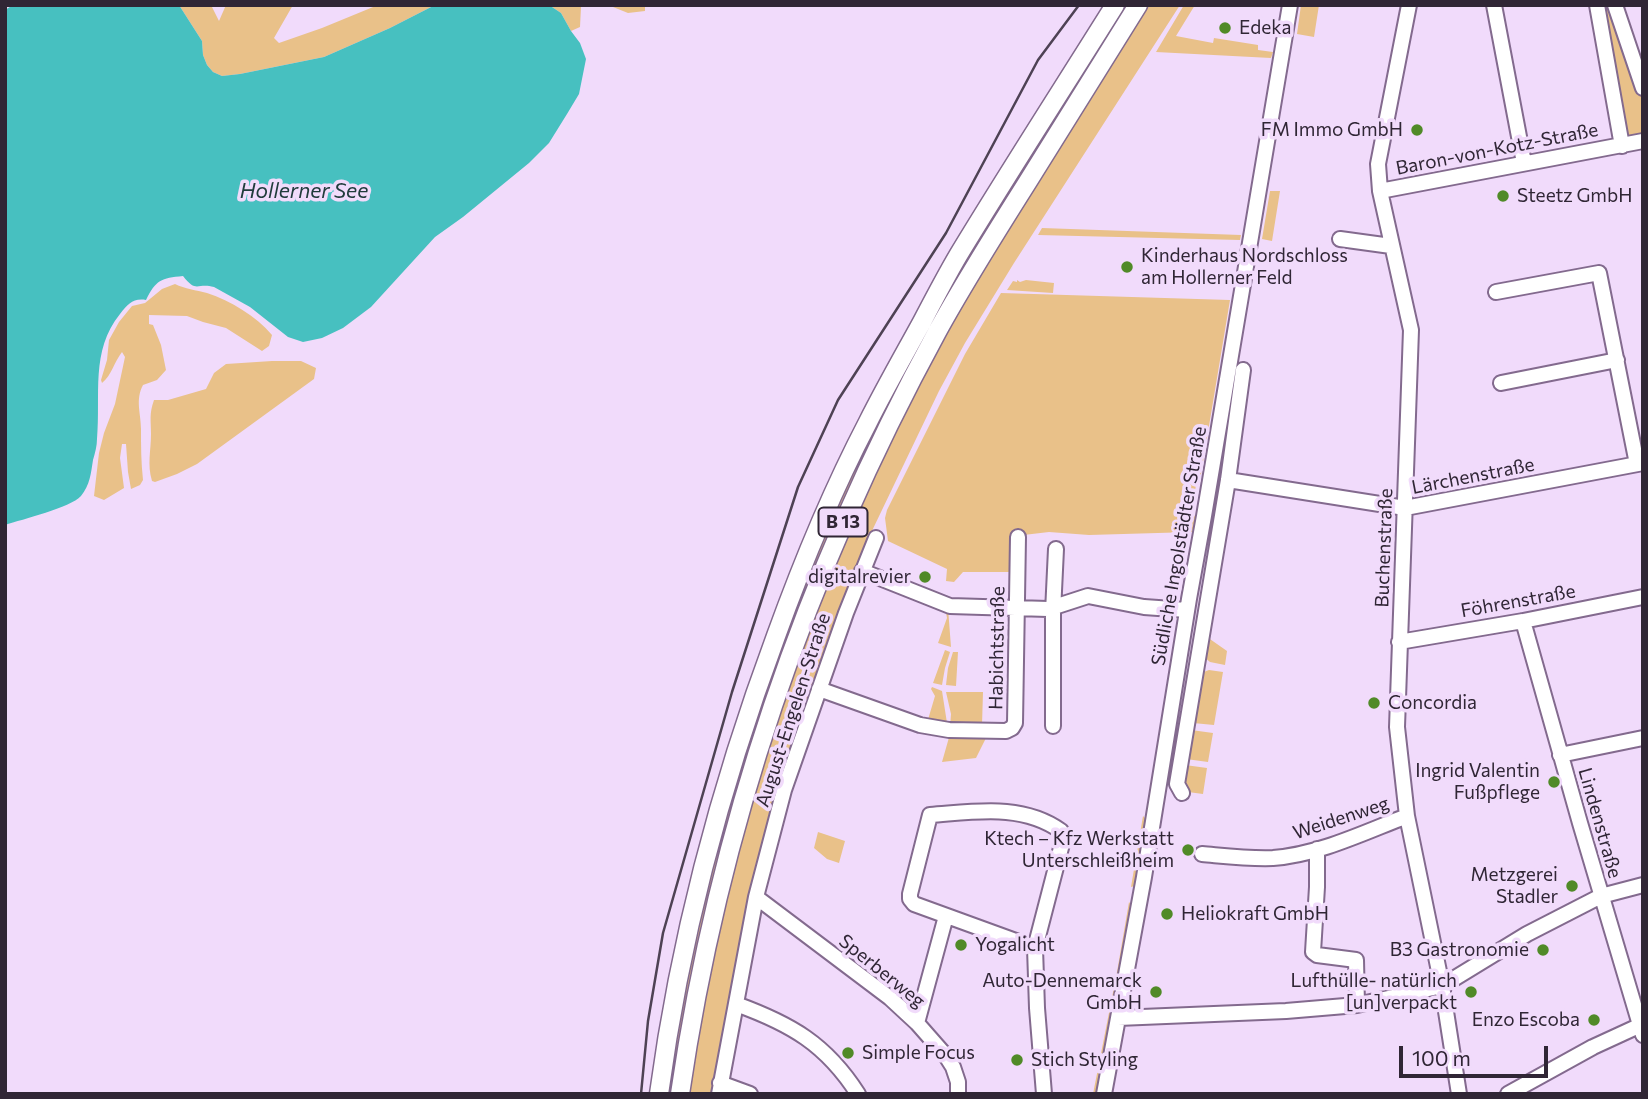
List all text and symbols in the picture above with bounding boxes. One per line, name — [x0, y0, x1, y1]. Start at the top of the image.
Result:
place label: Edeka — [1239, 17, 1292, 39]
marker: Edeka — [1217, 20, 1233, 36]
street label: Baron-von-Kotz-Straße — [1394, 118, 1600, 180]
place label: FM Immo GmbH — [1261, 119, 1403, 141]
marker: FM Immo GmbH — [1409, 122, 1425, 138]
water label: Hollerner See — [240, 178, 368, 204]
place label: Steetz GmbH — [1517, 185, 1632, 207]
marker: Steetz GmbH — [1495, 188, 1511, 204]
place label: Kinderhaus Nordschloss am Hollerner Feld — [1141, 245, 1348, 289]
marker: Kinderhaus Nordschloss am Hollerner Feld — [1119, 259, 1135, 275]
street label: Südliche Ingolstädter Straße — [1147, 425, 1211, 667]
street label: Lärchenstraße — [1410, 453, 1536, 499]
street label: Buchenstraße — [1371, 488, 1397, 608]
road number: B 13 — [818, 508, 868, 536]
place label: digitalrevier — [808, 566, 911, 588]
marker: digitalrevier — [917, 569, 933, 585]
street label: Föhrenstraße — [1459, 580, 1577, 622]
street label: Habichtstraße — [985, 586, 1009, 710]
street label: August-Engelen-Straße — [751, 610, 835, 810]
place label: Concordia — [1388, 692, 1477, 714]
marker: Concordia — [1366, 695, 1382, 711]
place label: Ingrid Valentin Fußpflege — [1415, 760, 1540, 804]
street label: Lindenstraße — [1573, 765, 1627, 881]
marker: Ingrid Valentin Fußpflege — [1546, 774, 1562, 790]
street label: Weidenweg — [1290, 792, 1392, 844]
place label: Ktech – Kfz Werkstatt Unterschleißheim — [984, 828, 1174, 872]
marker: Ktech – Kfz Werkstatt Unterschleißheim — [1180, 842, 1196, 858]
place label: Metzgerei Stadler — [1470, 864, 1558, 908]
marker: Metzgerei Stadler — [1564, 878, 1580, 894]
place label: Heliokraft GmbH — [1181, 903, 1329, 925]
marker: Heliokraft GmbH — [1159, 906, 1175, 922]
street label: Sperberweg — [834, 929, 930, 1013]
place label: Yogalicht — [975, 934, 1055, 956]
marker: Yogalicht — [953, 937, 969, 953]
place label: B3 Gastronomie — [1390, 939, 1529, 961]
marker: B3 Gastronomie — [1535, 942, 1551, 958]
place label: Auto-Dennemarck GmbH — [982, 970, 1142, 1014]
place label: Lufthülle- natürlich [un]verpackt — [1291, 970, 1457, 1014]
marker: Auto-Dennemarck GmbH — [1148, 984, 1164, 1000]
marker: Lufthülle- natürlich [un]verpackt — [1463, 984, 1479, 1000]
place label: Enzo Escoba — [1472, 1009, 1580, 1031]
marker: Enzo Escoba — [1586, 1012, 1602, 1028]
scale bar — [1403, 1032, 1552, 1076]
place label: Simple Focus — [862, 1042, 975, 1064]
marker: Simple Focus — [840, 1045, 856, 1061]
text: 100 m — [1412, 1045, 1471, 1070]
place label: Stich Styling — [1031, 1049, 1138, 1071]
marker: Stich Styling — [1009, 1052, 1025, 1068]

